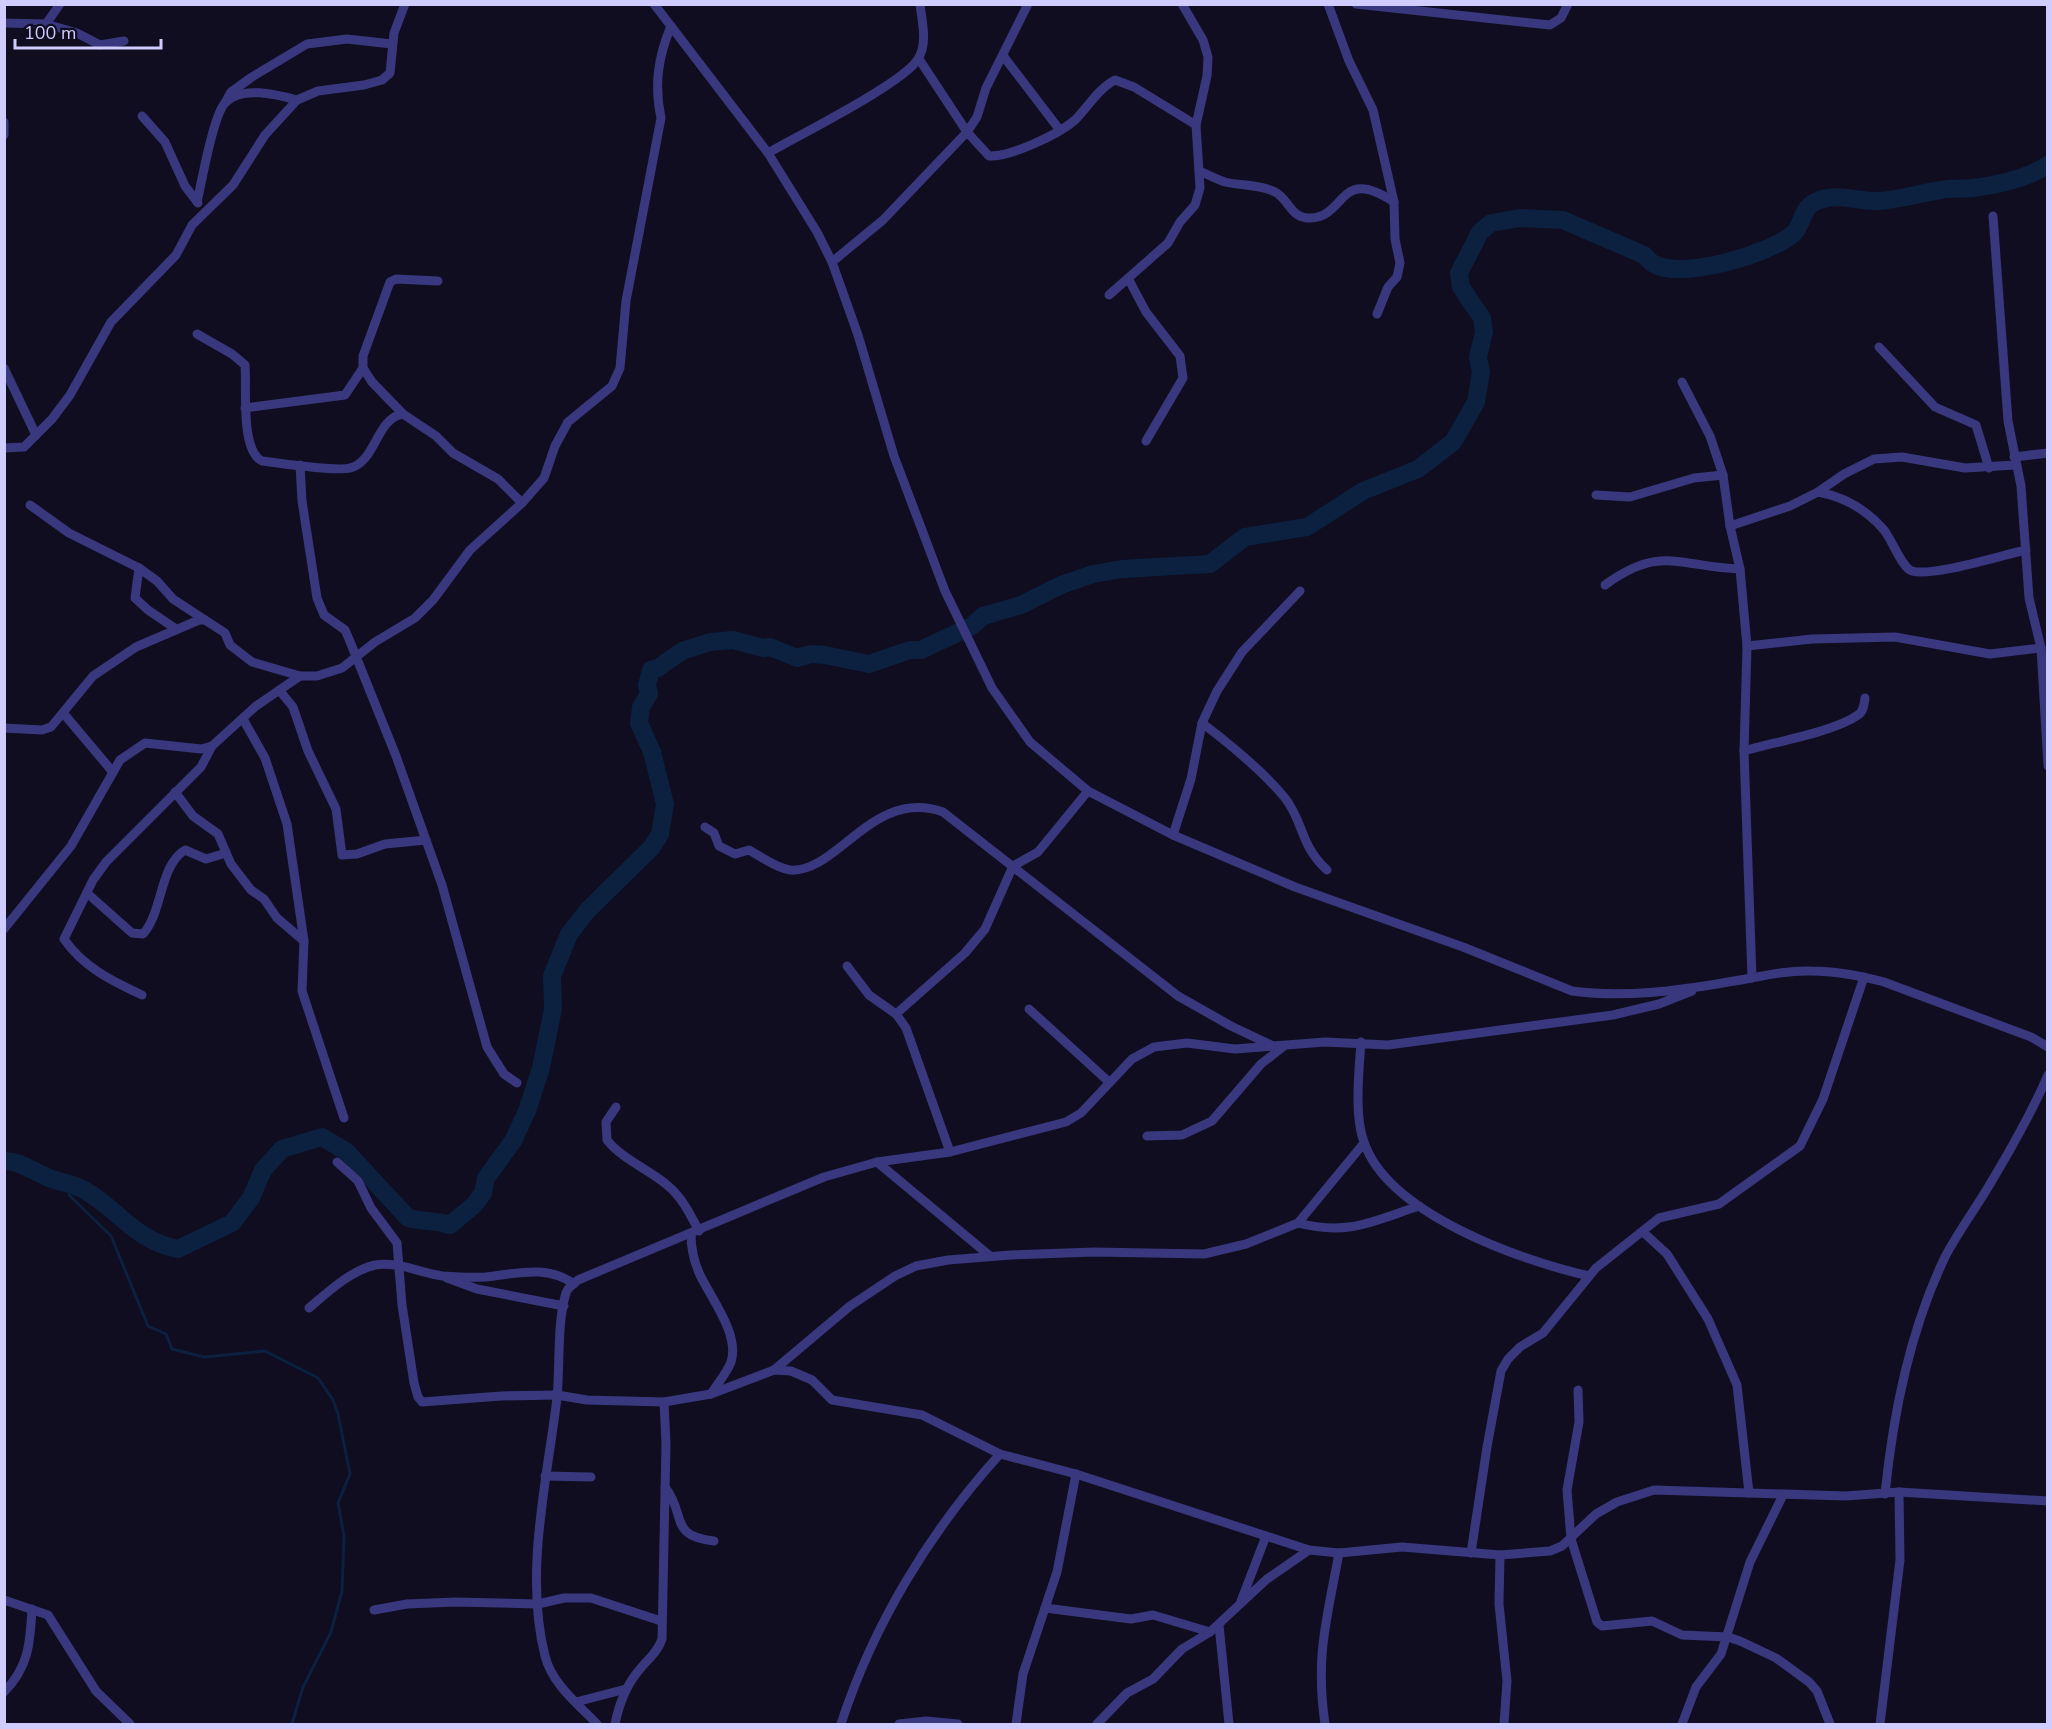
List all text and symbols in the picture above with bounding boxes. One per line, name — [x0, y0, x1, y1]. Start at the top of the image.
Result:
scale bar — [15, 12, 160, 50]
text: 100 m — [24, 21, 76, 45]

